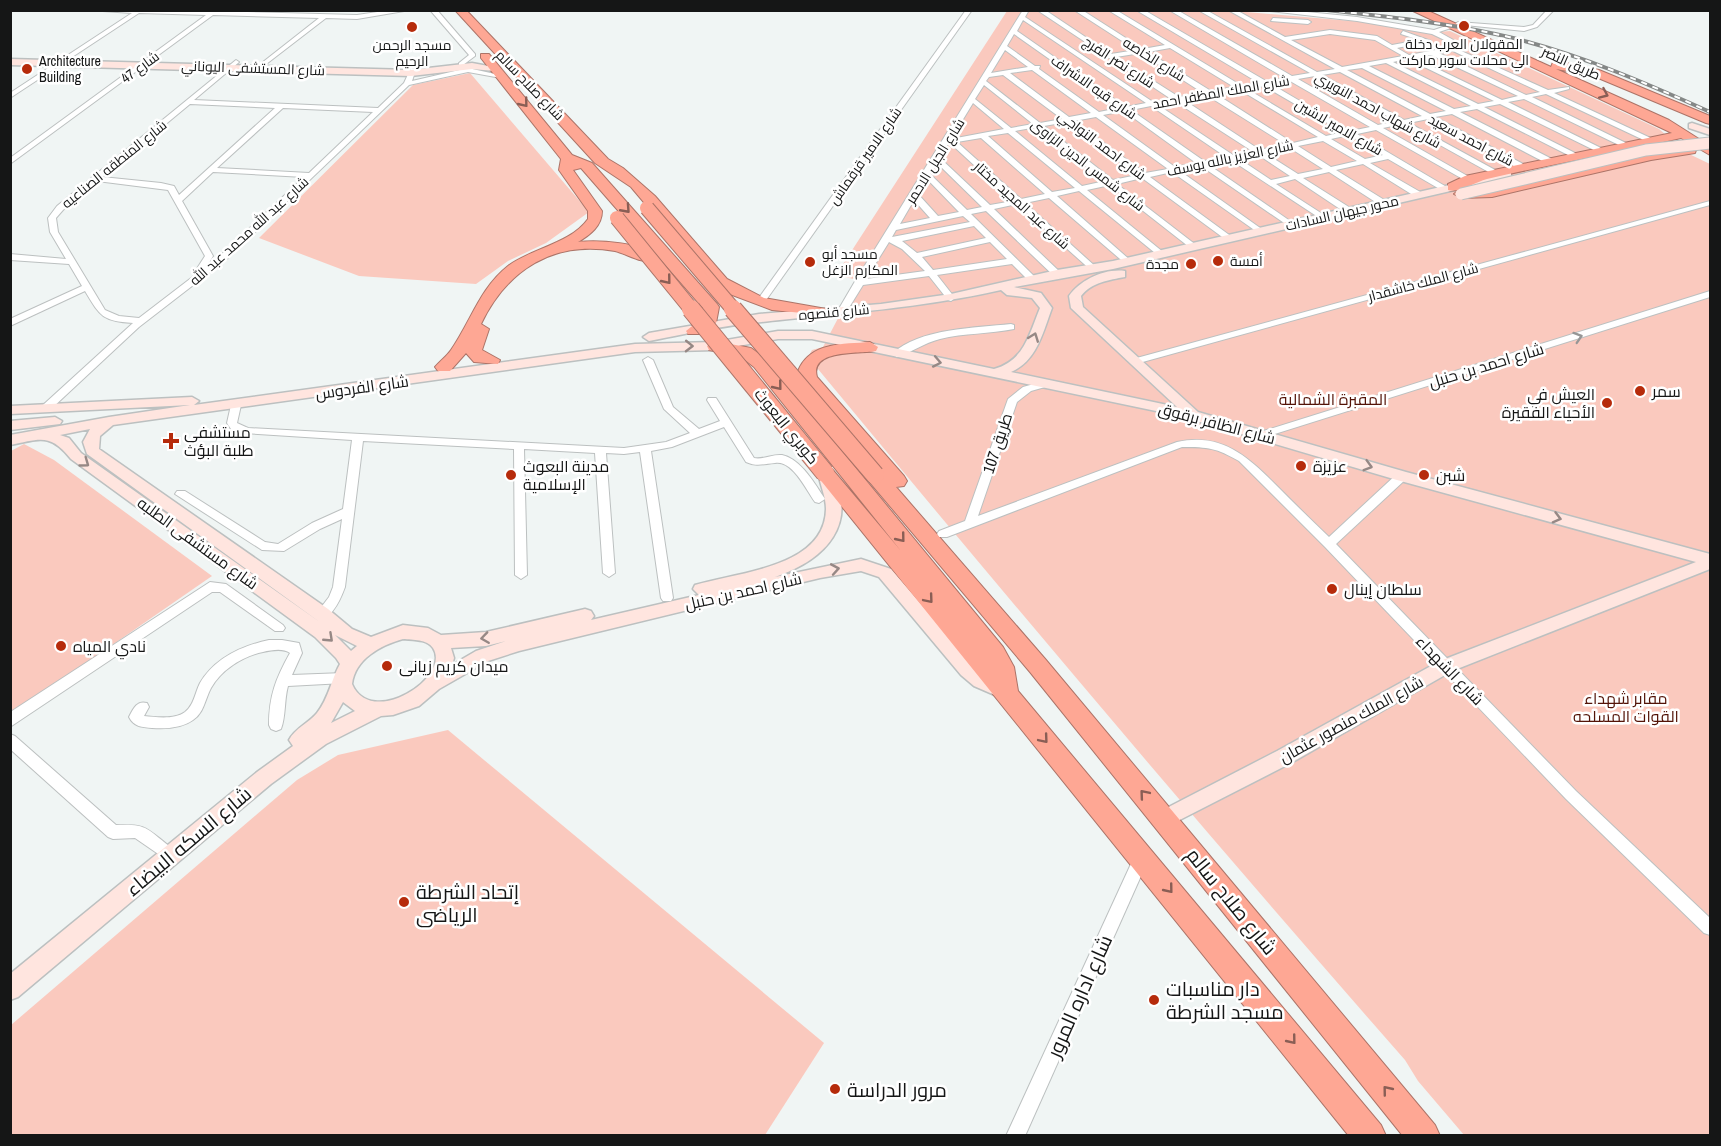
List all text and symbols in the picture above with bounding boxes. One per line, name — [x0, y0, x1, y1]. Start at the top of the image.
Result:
marker: المقولان العرب دخلة الي محلات سوبر ماركت — [1457, 19, 1471, 33]
marker: مسجد الرحمن الرحيم — [405, 20, 419, 34]
street label: شارع نصر الفرج — [1080, 32, 1158, 92]
street label: شارع الخاصه — [1120, 33, 1188, 85]
place label: المقولان العرب دخلة الي محلات سوبر ماركت — [1399, 35, 1529, 72]
place label: مسجد الرحمن الرحيم — [373, 36, 451, 71]
street label: طريق النصر — [1538, 42, 1603, 84]
street label: شارع صلاح سالم — [491, 46, 568, 125]
street label: شارع 47 — [117, 47, 163, 87]
street label: شارع قبه الاشراف — [1048, 51, 1140, 123]
place label: Architecture Building — [38, 52, 101, 86]
street label: شارع المستشفى اليوناني — [181, 56, 325, 83]
marker: Architecture Building — [20, 62, 34, 76]
street label: شارع شهاب احمد النويري — [1310, 68, 1444, 155]
street label: شارع الملك المظفر احمد — [1151, 71, 1291, 113]
one-way arrow — [1597, 87, 1608, 99]
street label: شارع الامير لاشين — [1292, 95, 1386, 159]
one-way arrow — [516, 97, 527, 108]
street label: شارع الامير قرقماش — [825, 104, 905, 208]
street label: شارع احمد النواجي — [1053, 106, 1150, 186]
street label: شارع احمد سعيد — [1425, 110, 1517, 170]
street label: شارع الجبل الاحمر — [901, 115, 969, 208]
street label: شارع شمس الدين الزاوى — [1027, 115, 1149, 215]
street label: شارع المنطقه الصناعيه — [58, 116, 170, 212]
street label: شارع العزيز بالله يوسف — [1165, 136, 1295, 180]
street label: شارع عبد المجيد مختار — [970, 156, 1074, 253]
street label: شارع عبد الله محمد عبد الله — [186, 173, 312, 289]
street label: محور جيهان السادات — [1284, 191, 1400, 235]
one-way arrow — [619, 202, 630, 213]
place label: مسجد أبو المكارم الزغل — [822, 245, 898, 280]
place label: أمسة — [1230, 252, 1263, 270]
marker: أمسة — [1211, 254, 1225, 268]
marker: مسجد أبو المكارم الزغل — [803, 255, 817, 269]
place label: مجدة — [1146, 255, 1179, 273]
marker: مجدة — [1184, 257, 1198, 271]
street label: شارع الملك خاشقدار — [1365, 259, 1480, 306]
one-way arrow — [659, 273, 670, 284]
street label: شارع قنصوه — [798, 300, 870, 324]
one-way arrow — [1572, 332, 1583, 344]
one-way arrow — [1027, 333, 1039, 344]
street label: شارع احمد بن حنبل — [1426, 337, 1547, 394]
one-way arrow — [685, 340, 694, 352]
one-way arrow — [932, 355, 942, 368]
street label: شارع الفردوس — [314, 370, 410, 405]
one-way arrow — [771, 379, 782, 390]
place label: سمر — [1651, 380, 1681, 402]
street label: كوبري البعوث — [747, 383, 824, 470]
place label: العيش في الأحياء الفقيرة — [1502, 383, 1595, 423]
marker: سمر — [1633, 384, 1647, 398]
park label: المقبرة الشمالية — [1279, 388, 1387, 410]
marker: العيش في الأحياء الفقيرة — [1600, 396, 1614, 410]
street label: شارع الظافر برقوق — [1156, 397, 1278, 450]
street label: طريق 107 — [977, 410, 1017, 476]
place label: مستشفى طلبة البؤث — [184, 421, 254, 461]
marker: مستشفى طلبة البؤث — [162, 432, 180, 450]
place label: مدينة البعوث الإسلامية — [523, 455, 609, 495]
place label: عزيزة — [1313, 455, 1347, 477]
one-way arrow — [79, 456, 90, 467]
marker: عزيزة — [1294, 459, 1308, 473]
one-way arrow — [1363, 459, 1373, 471]
place label: شبن — [1436, 464, 1465, 486]
marker: مدينة البعوث الإسلامية — [504, 468, 518, 482]
marker: شبن — [1417, 468, 1431, 482]
street label: شارع مستشفى الطلبه — [132, 492, 263, 595]
one-way arrow — [1551, 511, 1561, 523]
one-way arrow — [894, 531, 905, 542]
one-way arrow — [830, 564, 839, 576]
street label: شارع احمد بن حنبل — [682, 567, 804, 616]
place label: سلطان إينال — [1344, 578, 1422, 600]
marker: سلطان إينال — [1325, 582, 1339, 596]
one-way arrow — [922, 592, 933, 603]
street label: شارع الشهداء — [1410, 630, 1489, 710]
one-way arrow — [321, 631, 332, 642]
one-way arrow — [481, 631, 490, 644]
place label: نادي المياه — [73, 635, 146, 660]
marker: نادي المياه — [54, 639, 68, 653]
place label: ميدان كريم زيانى — [399, 655, 509, 678]
marker: ميدان كريم زيانى — [380, 659, 394, 673]
street label: شارع الملك منصور عثمان — [1275, 670, 1428, 769]
park label: مقابر شهداء القوات المسلحه — [1573, 687, 1679, 727]
one-way arrow — [1037, 732, 1048, 743]
street label: شارع السكه البيضاء — [119, 780, 258, 903]
one-way arrow — [1140, 790, 1151, 801]
street label: شارع صلاح سالم — [1180, 842, 1284, 961]
place label: إتحاد الشرطة الرياضى — [416, 878, 519, 928]
one-way arrow — [1161, 882, 1172, 893]
marker: إتحاد الشرطة الرياضى — [397, 895, 411, 909]
street label: شارع اداره المرور — [1039, 930, 1119, 1063]
place label: دار مناسبات مسجد الشرطة — [1166, 975, 1284, 1025]
marker: دار مناسبات مسجد الشرطة — [1147, 993, 1161, 1007]
one-way arrow — [1285, 1033, 1296, 1044]
place label: مرور الدراسة — [847, 1076, 947, 1103]
marker: مرور الدراسة — [828, 1082, 842, 1096]
one-way arrow — [1384, 1086, 1395, 1097]

